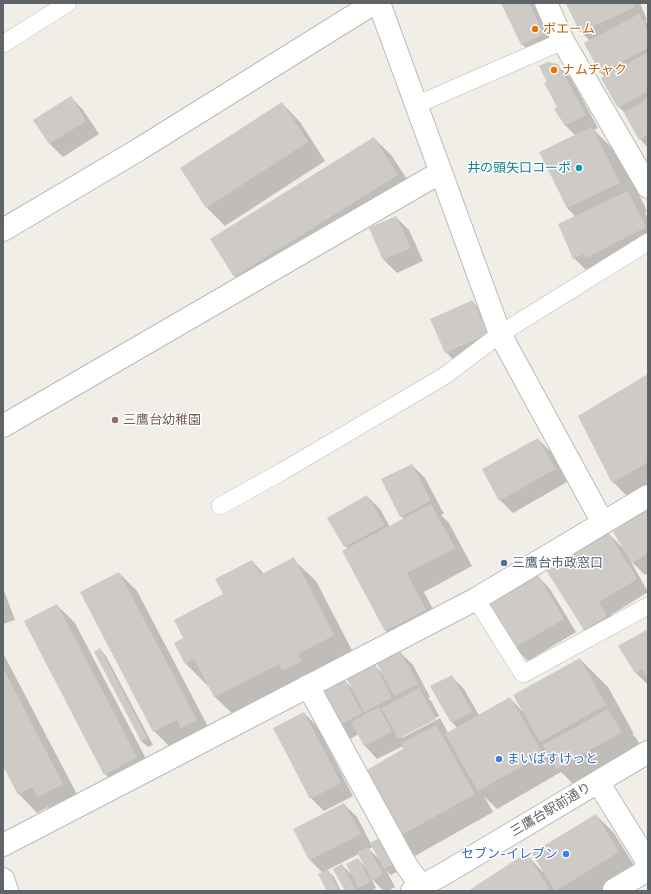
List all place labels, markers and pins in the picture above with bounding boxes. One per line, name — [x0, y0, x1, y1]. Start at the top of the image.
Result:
place label: ボエーム — [543, 21, 595, 37]
marker: ボエーム — [530, 24, 540, 34]
place label: ナムチャク — [562, 62, 627, 78]
marker: ナムチャク — [549, 65, 559, 75]
place label: 井の頭矢口コーポ — [467, 160, 571, 176]
marker: 井の頭矢口コーポ — [574, 163, 584, 173]
place label: 三鷹台幼稚園 — [123, 412, 201, 428]
marker: 三鷹台幼稚園 — [110, 415, 120, 425]
place label: 三鷹台市政窓口 — [512, 555, 603, 571]
marker: 三鷹台市政窓口 — [499, 558, 509, 568]
place label: まいばすけっと — [507, 751, 598, 767]
marker: まいばすけっと — [494, 754, 504, 764]
place label: セブン-イレブン — [461, 846, 558, 862]
marker: セブン-イレブン — [561, 849, 571, 859]

